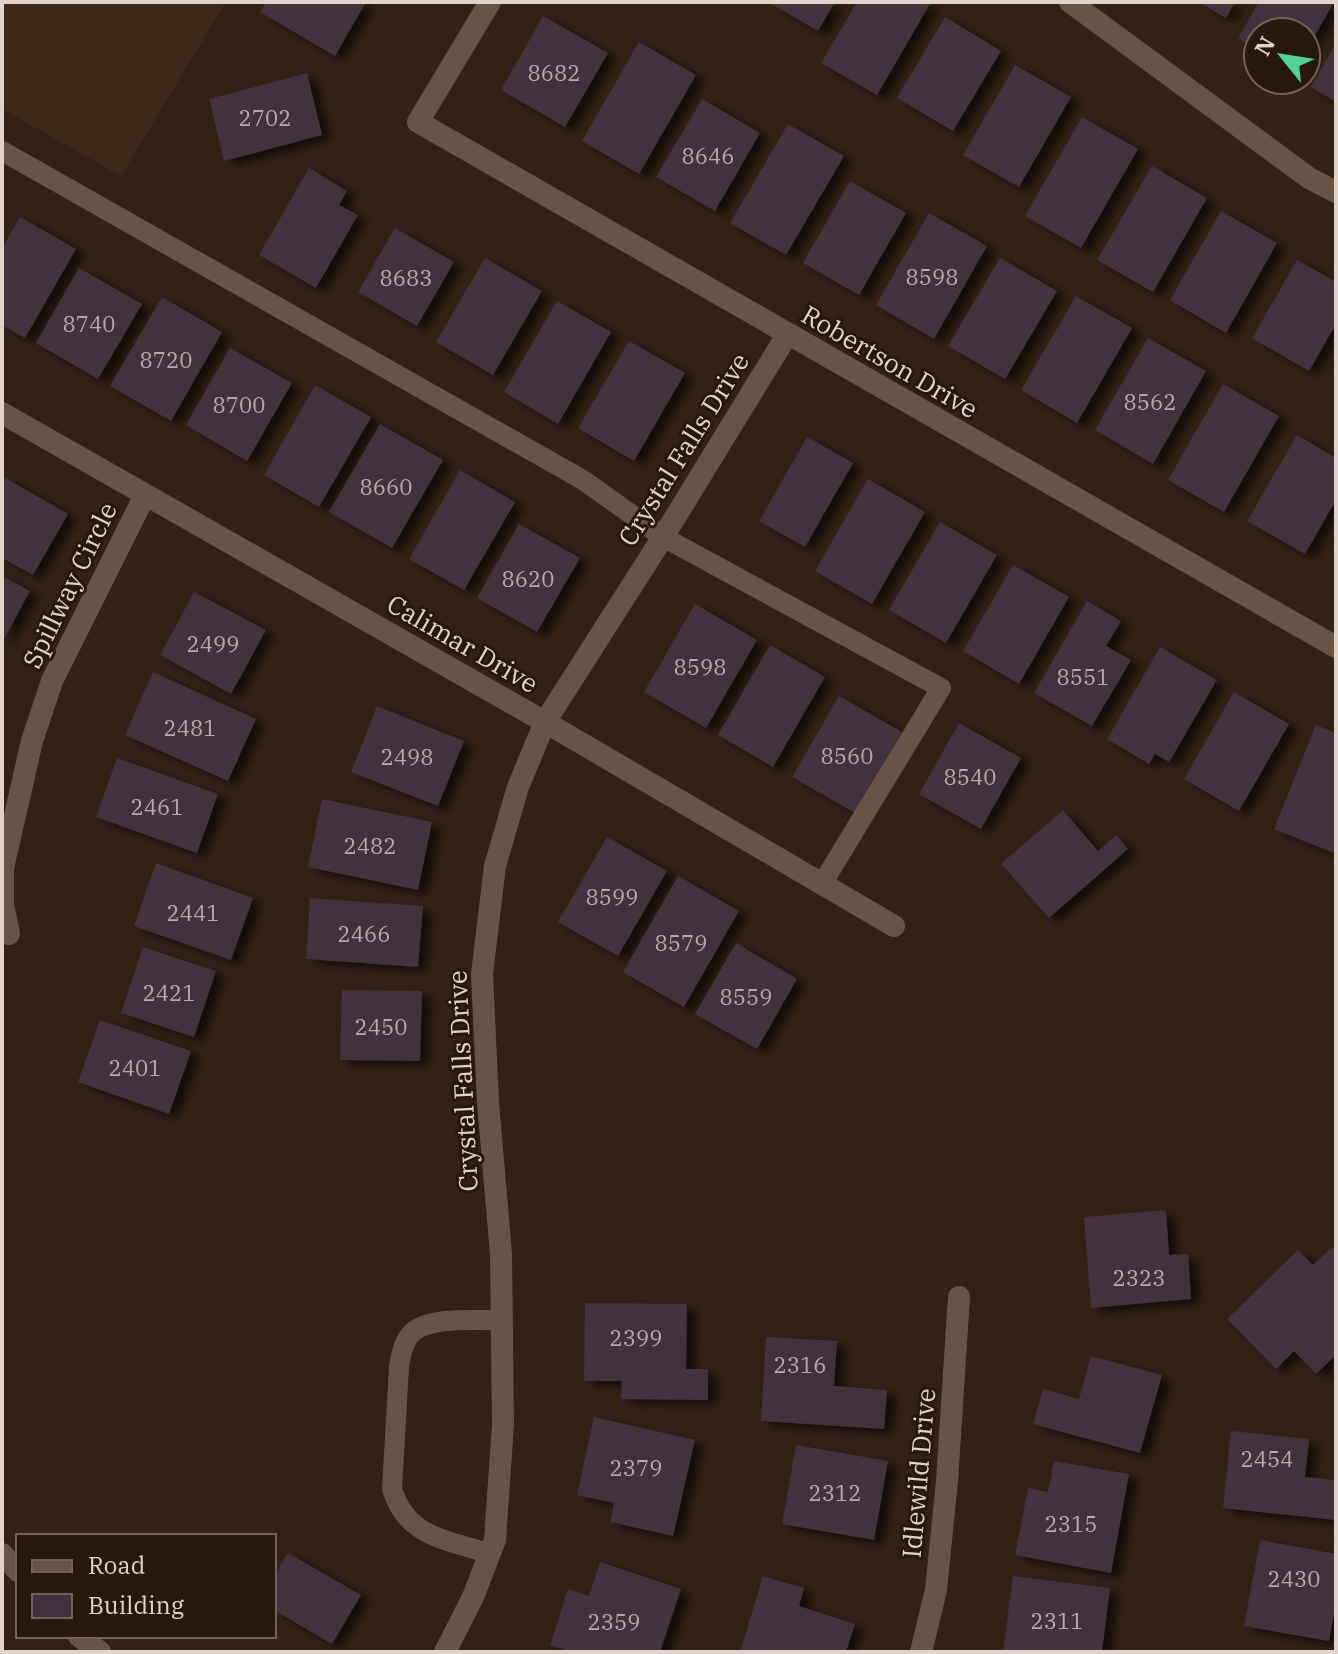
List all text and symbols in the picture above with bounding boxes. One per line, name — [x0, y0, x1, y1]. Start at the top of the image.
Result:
north arrow — [1242, 16, 1322, 96]
text: N — [1247, 31, 1281, 61]
house number: 8682 — [528, 58, 580, 87]
house number: 2702 — [239, 103, 291, 132]
house number: 8646 — [682, 141, 734, 170]
house number: 8598 — [906, 262, 958, 291]
house number: 8683 — [380, 263, 432, 292]
street label: Robertson Drive — [796, 297, 984, 425]
house number: 8740 — [63, 309, 115, 338]
house number: 8720 — [140, 345, 192, 374]
street label: Crystal Falls Drive — [610, 346, 756, 552]
house number: 8562 — [1124, 387, 1176, 416]
house number: 8700 — [213, 390, 265, 419]
house number: 8660 — [360, 472, 412, 501]
street label: Spillway Circle — [14, 496, 124, 674]
house number: 8620 — [502, 564, 554, 593]
street label: Calimar Drive — [381, 586, 545, 700]
house number: 2499 — [187, 629, 239, 658]
house number: 8598 — [674, 652, 726, 681]
house number: 8551 — [1057, 662, 1109, 691]
house number: 2481 — [164, 713, 216, 742]
house number: 8560 — [821, 741, 873, 770]
house number: 2498 — [381, 742, 433, 771]
house number: 8540 — [944, 762, 996, 791]
house number: 2461 — [131, 792, 183, 821]
house number: 2482 — [344, 831, 396, 860]
house number: 8599 — [586, 882, 638, 911]
house number: 2441 — [167, 898, 219, 927]
house number: 2466 — [338, 919, 390, 948]
house number: 8579 — [655, 928, 707, 957]
street label: Crystal Falls Drive — [439, 969, 485, 1193]
house number: 2421 — [143, 978, 195, 1007]
house number: 8559 — [720, 982, 772, 1011]
house number: 2450 — [355, 1012, 407, 1041]
house number: 2401 — [109, 1053, 161, 1082]
house number: 2323 — [1113, 1263, 1165, 1292]
house number: 2399 — [610, 1323, 662, 1352]
house number: 2316 — [774, 1350, 826, 1379]
street label: Idlewild Drive — [894, 1387, 942, 1559]
house number: 2454 — [1241, 1444, 1293, 1473]
house number: 2379 — [610, 1453, 662, 1482]
house number: 2312 — [809, 1478, 861, 1507]
house number: 2315 — [1045, 1509, 1097, 1538]
legend — [16, 1534, 276, 1638]
text: Road — [88, 1549, 145, 1581]
house number: 2430 — [1268, 1564, 1320, 1593]
text: Building — [88, 1589, 184, 1621]
house number: 2311 — [1031, 1606, 1083, 1635]
house number: 2359 — [588, 1607, 640, 1636]

